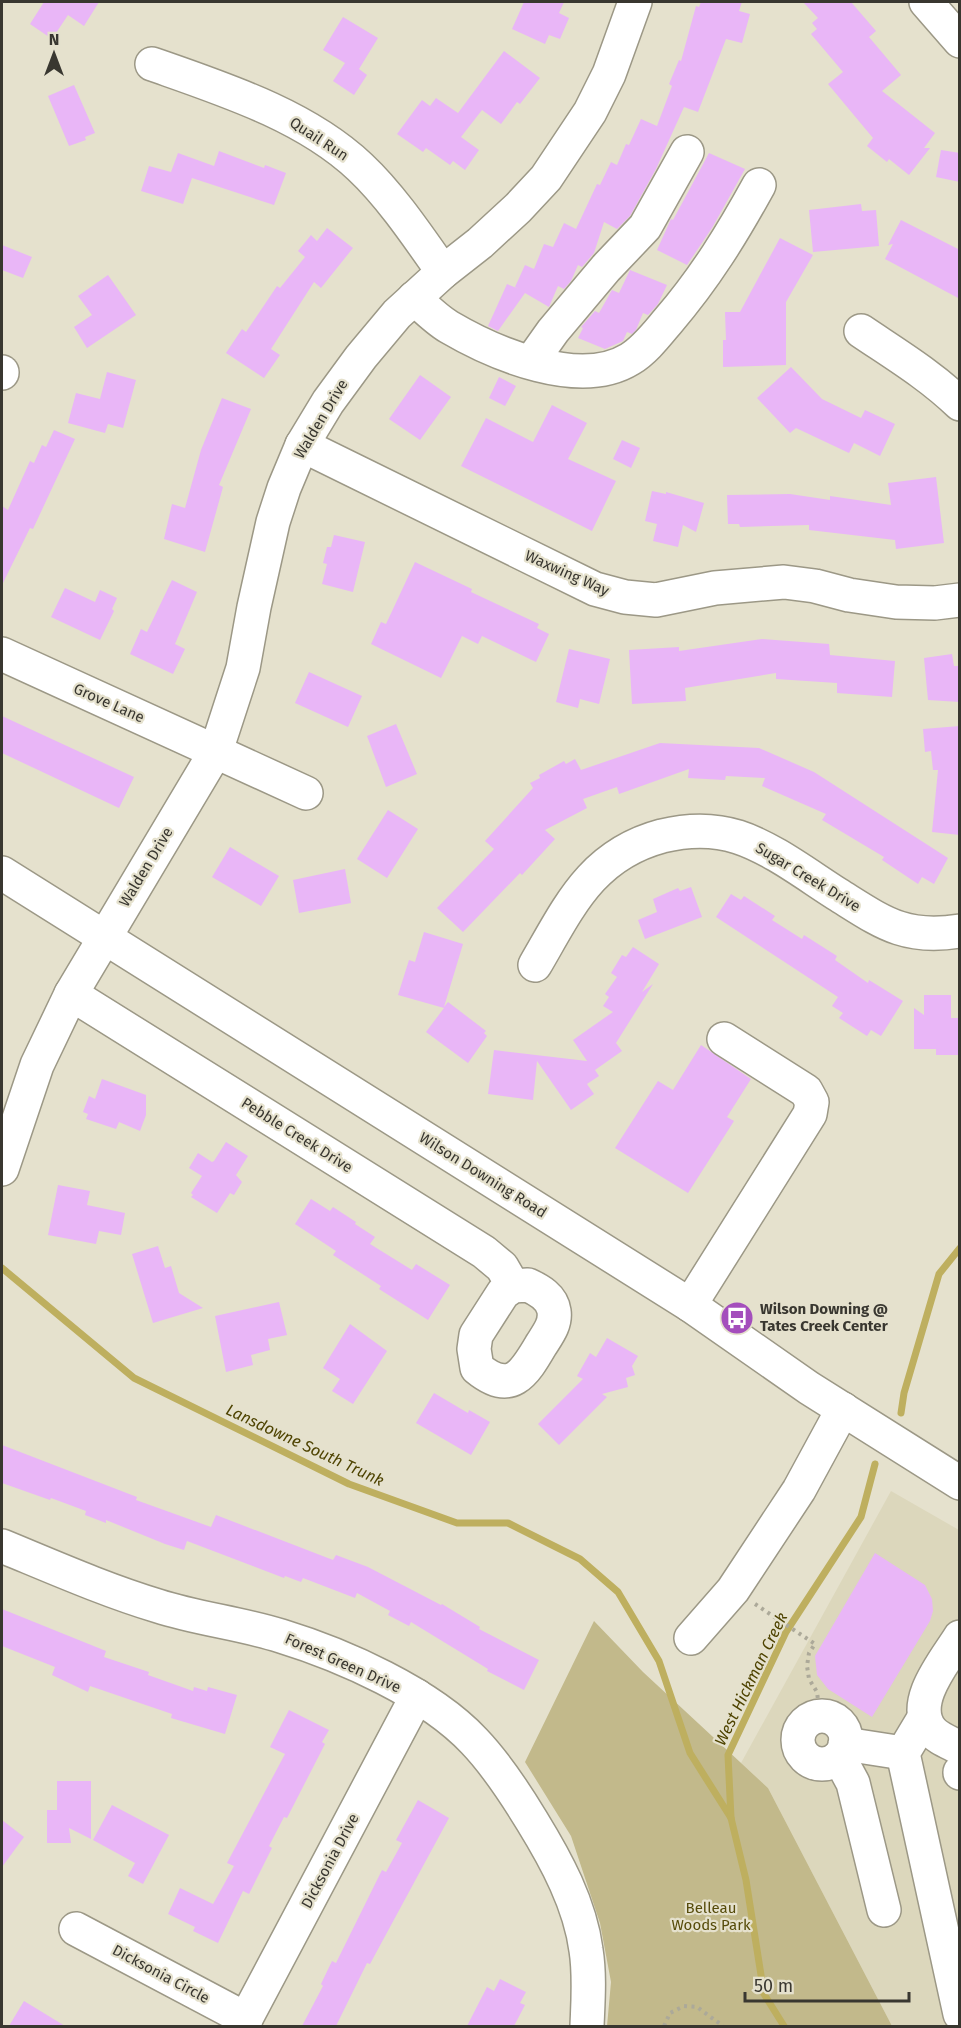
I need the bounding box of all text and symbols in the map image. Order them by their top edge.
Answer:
north arrow [24,24,84,84]
text: N [49,30,59,49]
street label: Quail Run [286,113,352,165]
street label: Walden Drive [290,376,352,462]
street label: Waxwing Way [522,546,612,600]
street label: Grove Lane [71,679,147,727]
street label: Walden Drive [115,824,177,910]
street label: Sugar Creek Drive [752,839,864,915]
street label: Pebble Creek Drive [238,1094,356,1176]
street label: Wilson Downing Road [416,1128,550,1222]
bus stop icon: Wilson Downing @ Tates Creek Center [719,1300,755,1336]
place label: Wilson Downing @ Tates Creek Center [760,1300,889,1335]
water label: Lansdowne South Trunk [223,1400,387,1490]
water label: West Hickman Creek [711,1609,792,1749]
street label: Forest Green Drive [282,1629,404,1697]
street label: Dicksonia Drive [297,1811,363,1911]
park label: Belleau Woods Park [671,1899,751,1934]
street label: Dicksonia Circle [109,1941,213,2007]
scale bar [745,1965,908,2003]
text: 50 m [754,1975,793,1997]

